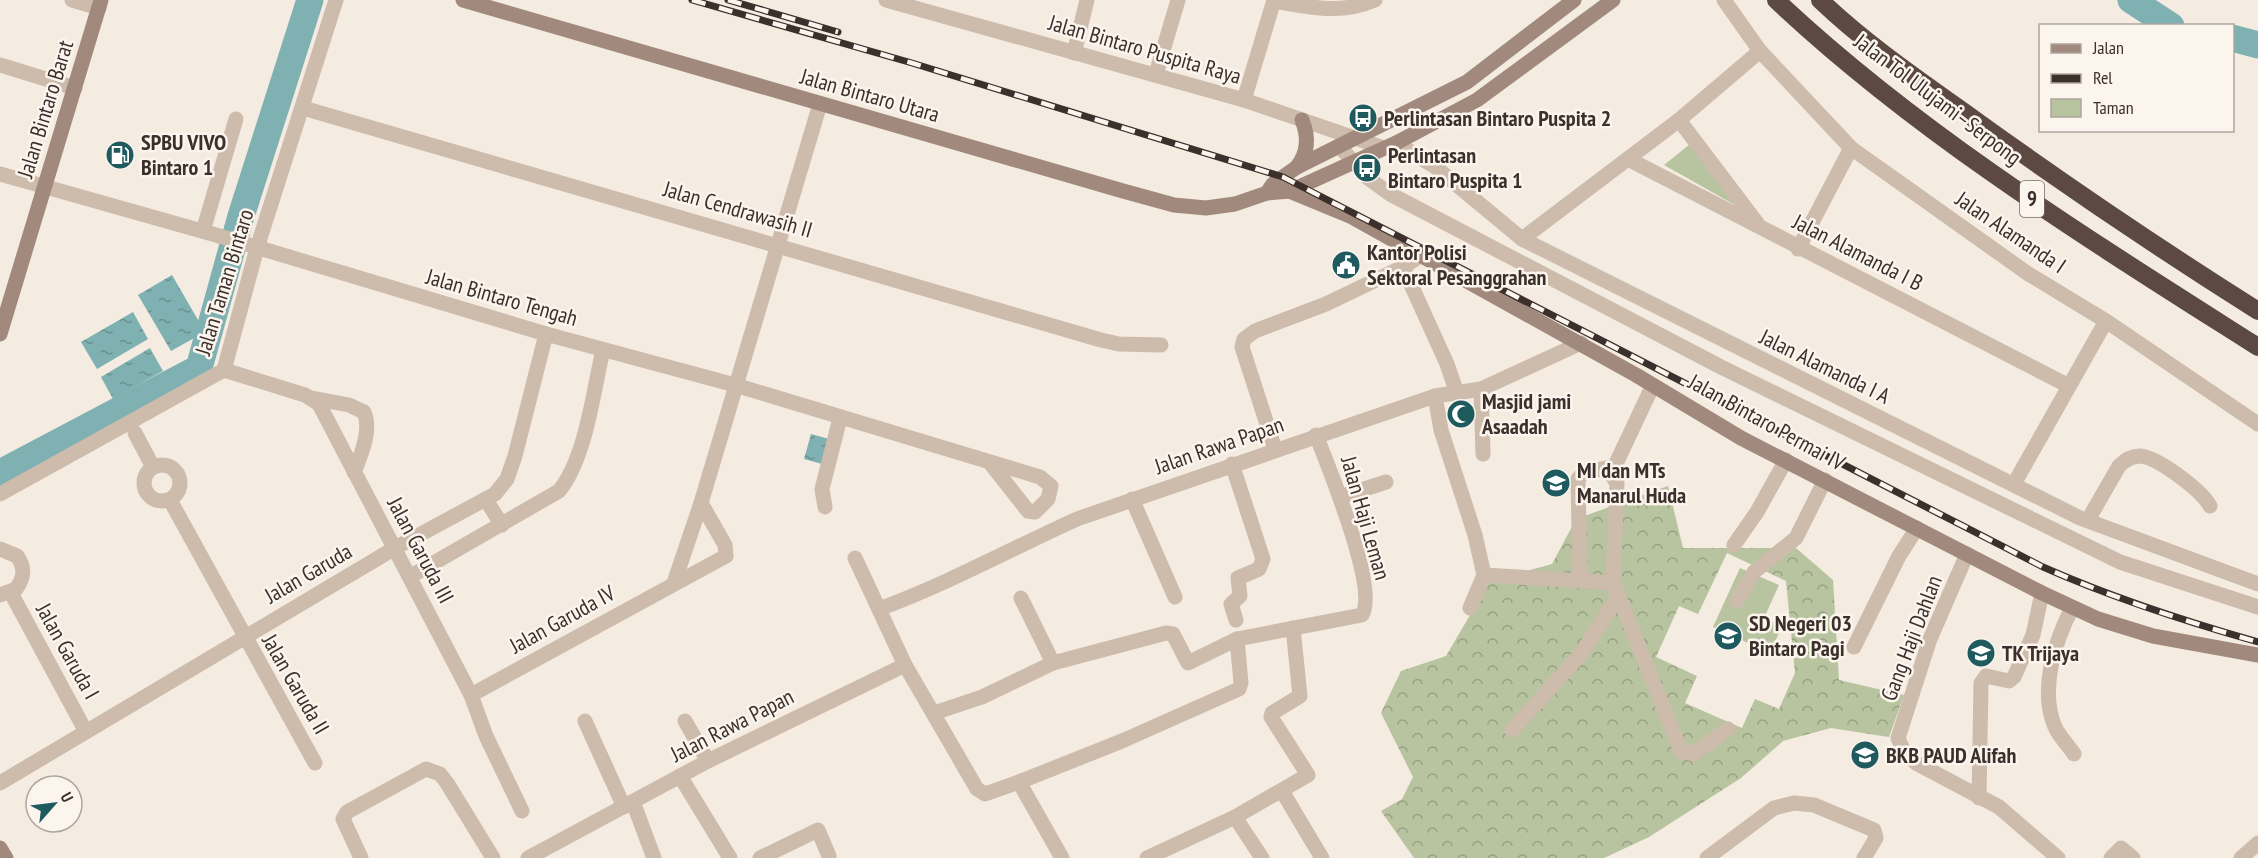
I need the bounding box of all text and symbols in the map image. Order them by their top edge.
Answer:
street label: Jalan Bintaro Puspita Raya [1045,8,1244,90]
legend [2039,24,2234,132]
street label: Jalan Tol Ulujami–Serpong [1848,26,2027,171]
text: Jalan [2092,36,2124,59]
street label: Jalan Bintaro Barat [11,37,79,182]
street label: Jalan Bintaro Utara [796,62,943,128]
text: Rel [2093,66,2113,89]
text: Taman [2093,96,2134,119]
bus stop icon: Perlintasan Bintaro Puspita 2 [1347,102,1379,134]
place label: Perlintasan Bintaro Puspita 2 [1384,104,1611,132]
place label: SPBU VIVO Bintaro 1 [141,128,226,181]
fuel station icon: SPBU VIVO Bintaro 1 [104,139,136,171]
place label: Perlintasan Bintaro Puspita 1 [1388,141,1523,194]
bus stop icon: Perlintasan Bintaro Puspita 1 [1351,152,1383,184]
street label: Jalan Cendrawasih II [659,174,816,244]
road number: 9 [2020,181,2044,217]
street label: Jalan Alamanda I [1950,184,2071,279]
street label: Jalan Taman Bintaro [188,206,259,359]
street label: Jalan Alamanda I B [1787,207,1928,297]
place label: Kantor Polisi Sektoral Pesanggrahan [1367,238,1547,291]
public building icon: Kantor Polisi Sektoral Pesanggrahan [1330,249,1362,281]
street label: Jalan Bintaro Tengah [422,262,581,332]
street label: Jalan Alamanda I A [1754,322,1895,410]
street label: Jalan Bintaro Permai IV [1683,367,1851,477]
place label: Masjid jami Asaadah [1481,387,1571,440]
mosque icon: Masjid jami Asaadah [1445,398,1477,430]
street label: Jalan Rawa Papan [1150,410,1287,480]
street label: Jalan Haji Leman [1335,452,1397,583]
place label: MI dan MTs Manarul Huda [1577,456,1686,509]
school or university icon: MI dan MTs Manarul Huda [1540,467,1572,499]
street label: Jalan Garuda III [381,491,461,608]
street label: Jalan Garuda [259,537,357,610]
street label: Gang Haji Dahlan [1874,571,1948,705]
street label: Jalan Garuda IV [504,578,620,660]
street label: Jalan Garuda I [30,597,106,704]
place label: SD Negeri 03 Bintaro Pagi [1749,609,1852,662]
school or university icon: SD Negeri 03 Bintaro Pagi [1712,620,1744,652]
street label: Jalan Garuda II [256,628,336,739]
school or university icon: TK Trijaya [1965,637,1997,669]
place label: TK Trijaya [2002,639,2079,667]
street label: Jalan Rawa Papan [665,682,798,768]
school or university icon: BKB PAUD Alifah [1849,739,1881,771]
place label: BKB PAUD Alifah [1886,741,2016,769]
north arrow [24,774,84,834]
text: U [56,789,78,805]

